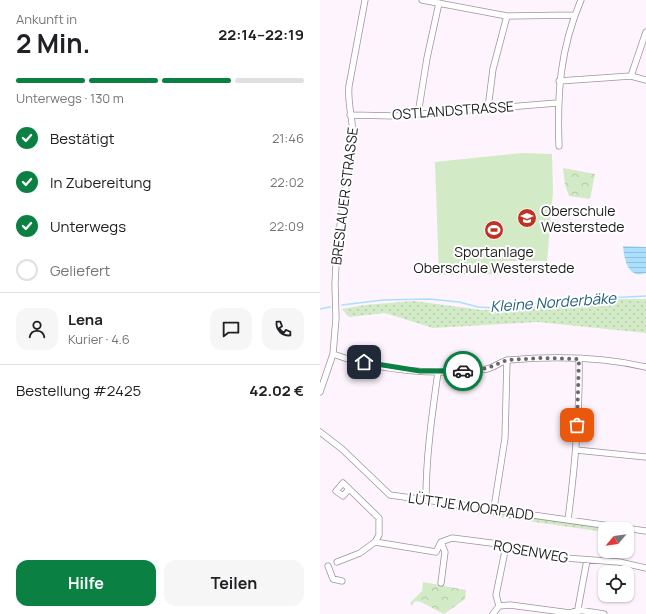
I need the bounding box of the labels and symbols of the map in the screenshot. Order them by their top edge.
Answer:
street label: OSTLANDSTRASSE [392,96,515,124]
street label: BRESLAUER STRASSE [326,126,362,266]
place label: Oberschule Westerstede [541,201,624,236]
school or university icon: Oberschule Westerstede [516,207,538,229]
sports icon: Sportanlage Oberschule Westerstede [483,219,505,241]
place label: Sportanlage Oberschule Westerstede [414,242,574,277]
water label: Kleine Norderbäke [489,287,618,317]
pin [347,345,381,379]
courier [443,351,483,391]
pin [560,408,594,442]
street label: LÜTTJE MOORPADD [407,488,535,524]
north arrow [598,522,634,558]
street label: ROSENWEG [492,535,570,567]

